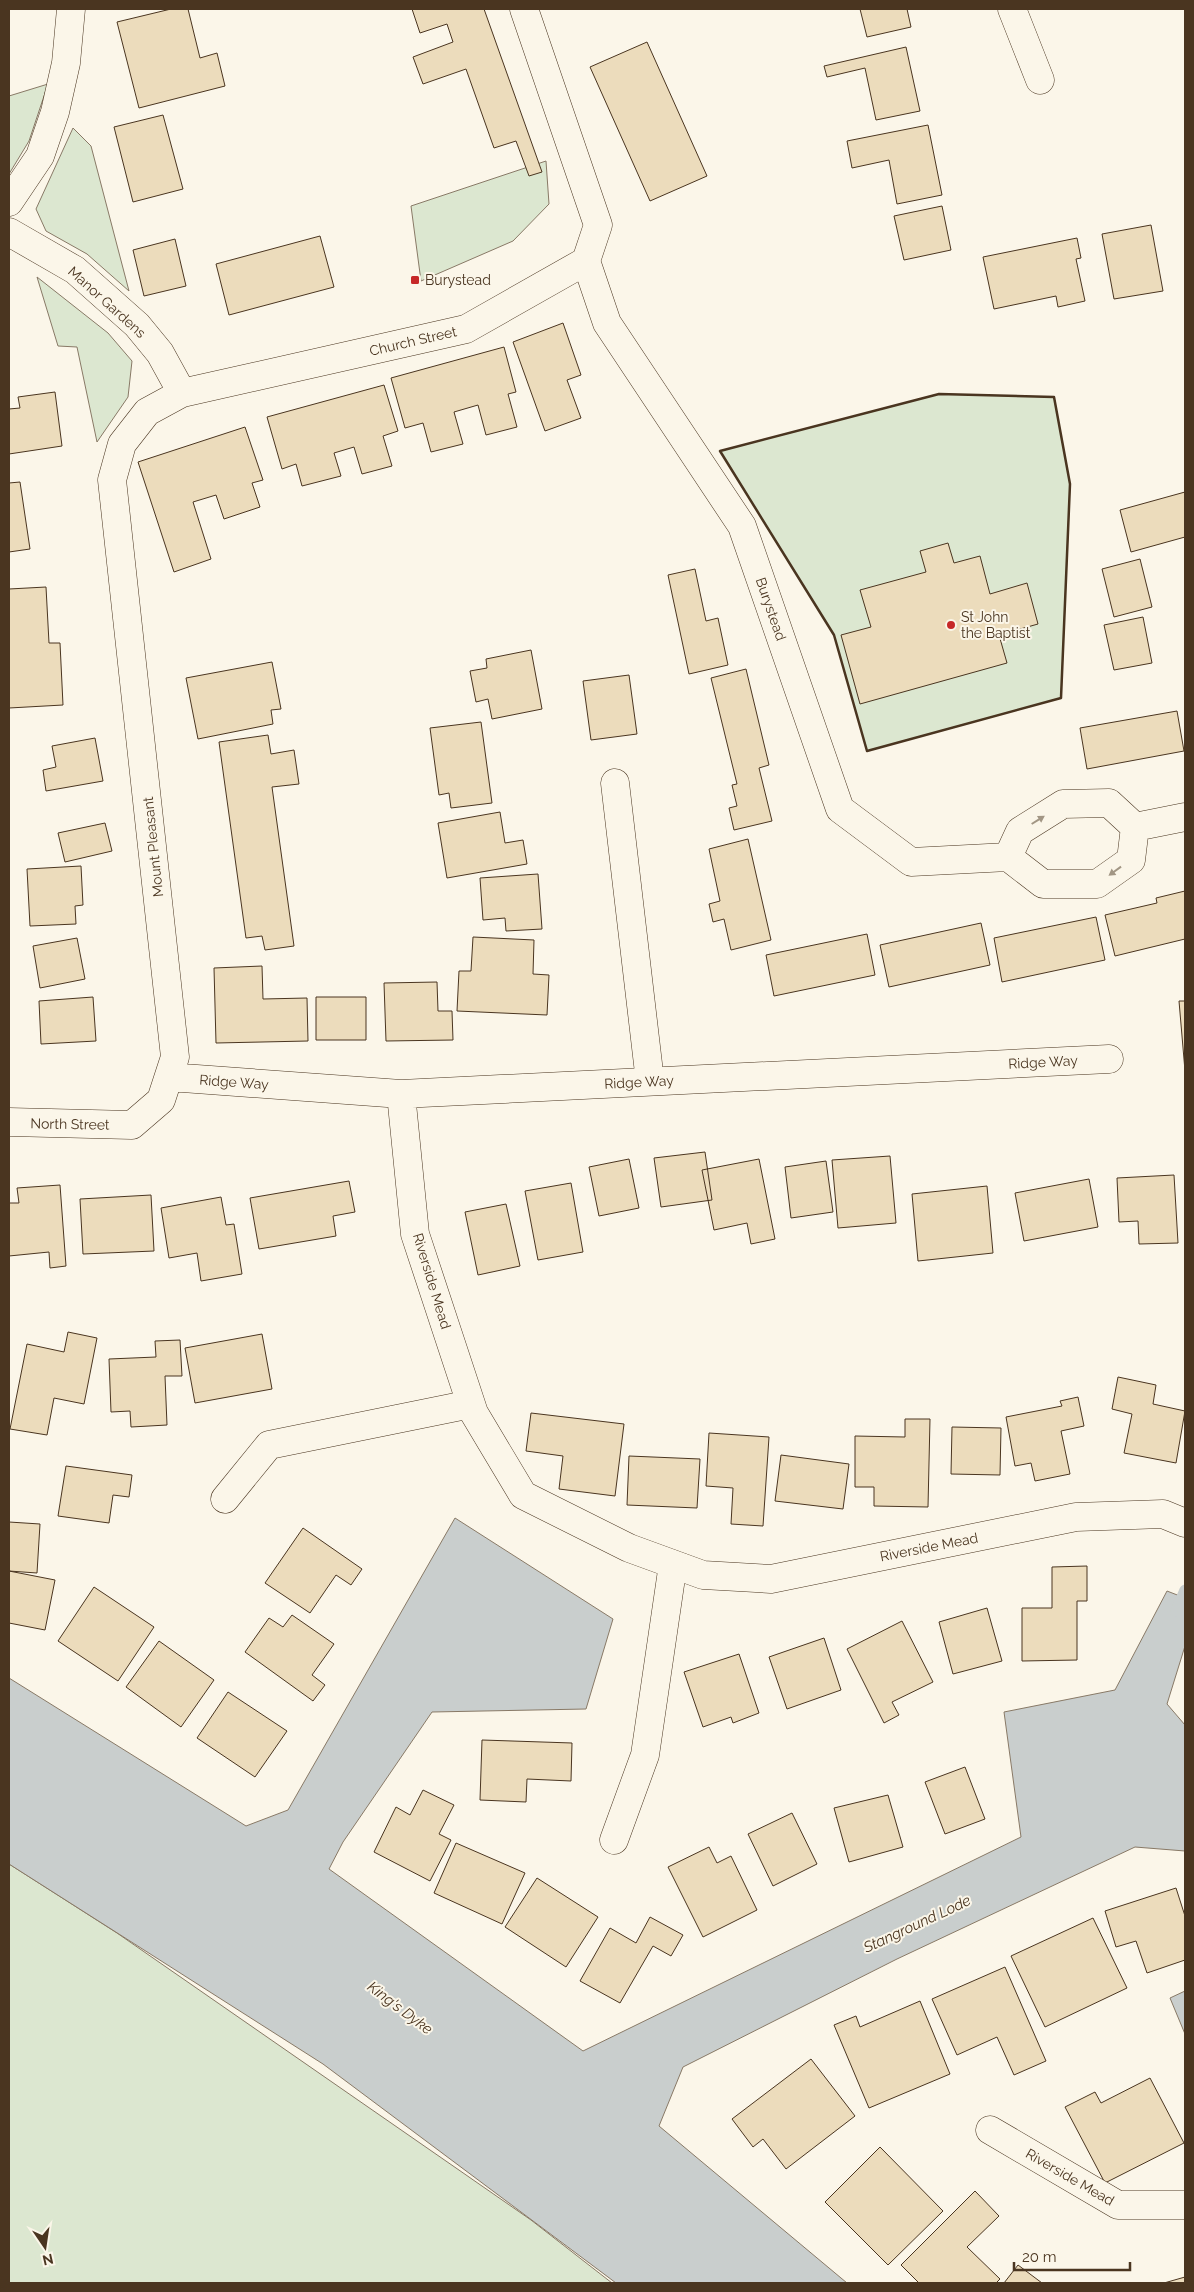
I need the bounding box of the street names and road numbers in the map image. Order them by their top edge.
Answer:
street label: Manor Gardens [65,263,149,341]
street label: Church Street [368,323,458,359]
street label: Burystead [753,575,789,643]
street label: Mount Pleasant [140,796,166,898]
street label: Ridge Way [1008,1052,1079,1072]
street label: Ridge Way [199,1072,270,1092]
street label: Ridge Way [604,1072,675,1092]
street label: North Street [30,1115,110,1133]
street label: Riverside Mead [410,1231,454,1331]
street label: Riverside Mead [879,1530,979,1564]
street label: Riverside Mead [1023,2145,1117,2209]

